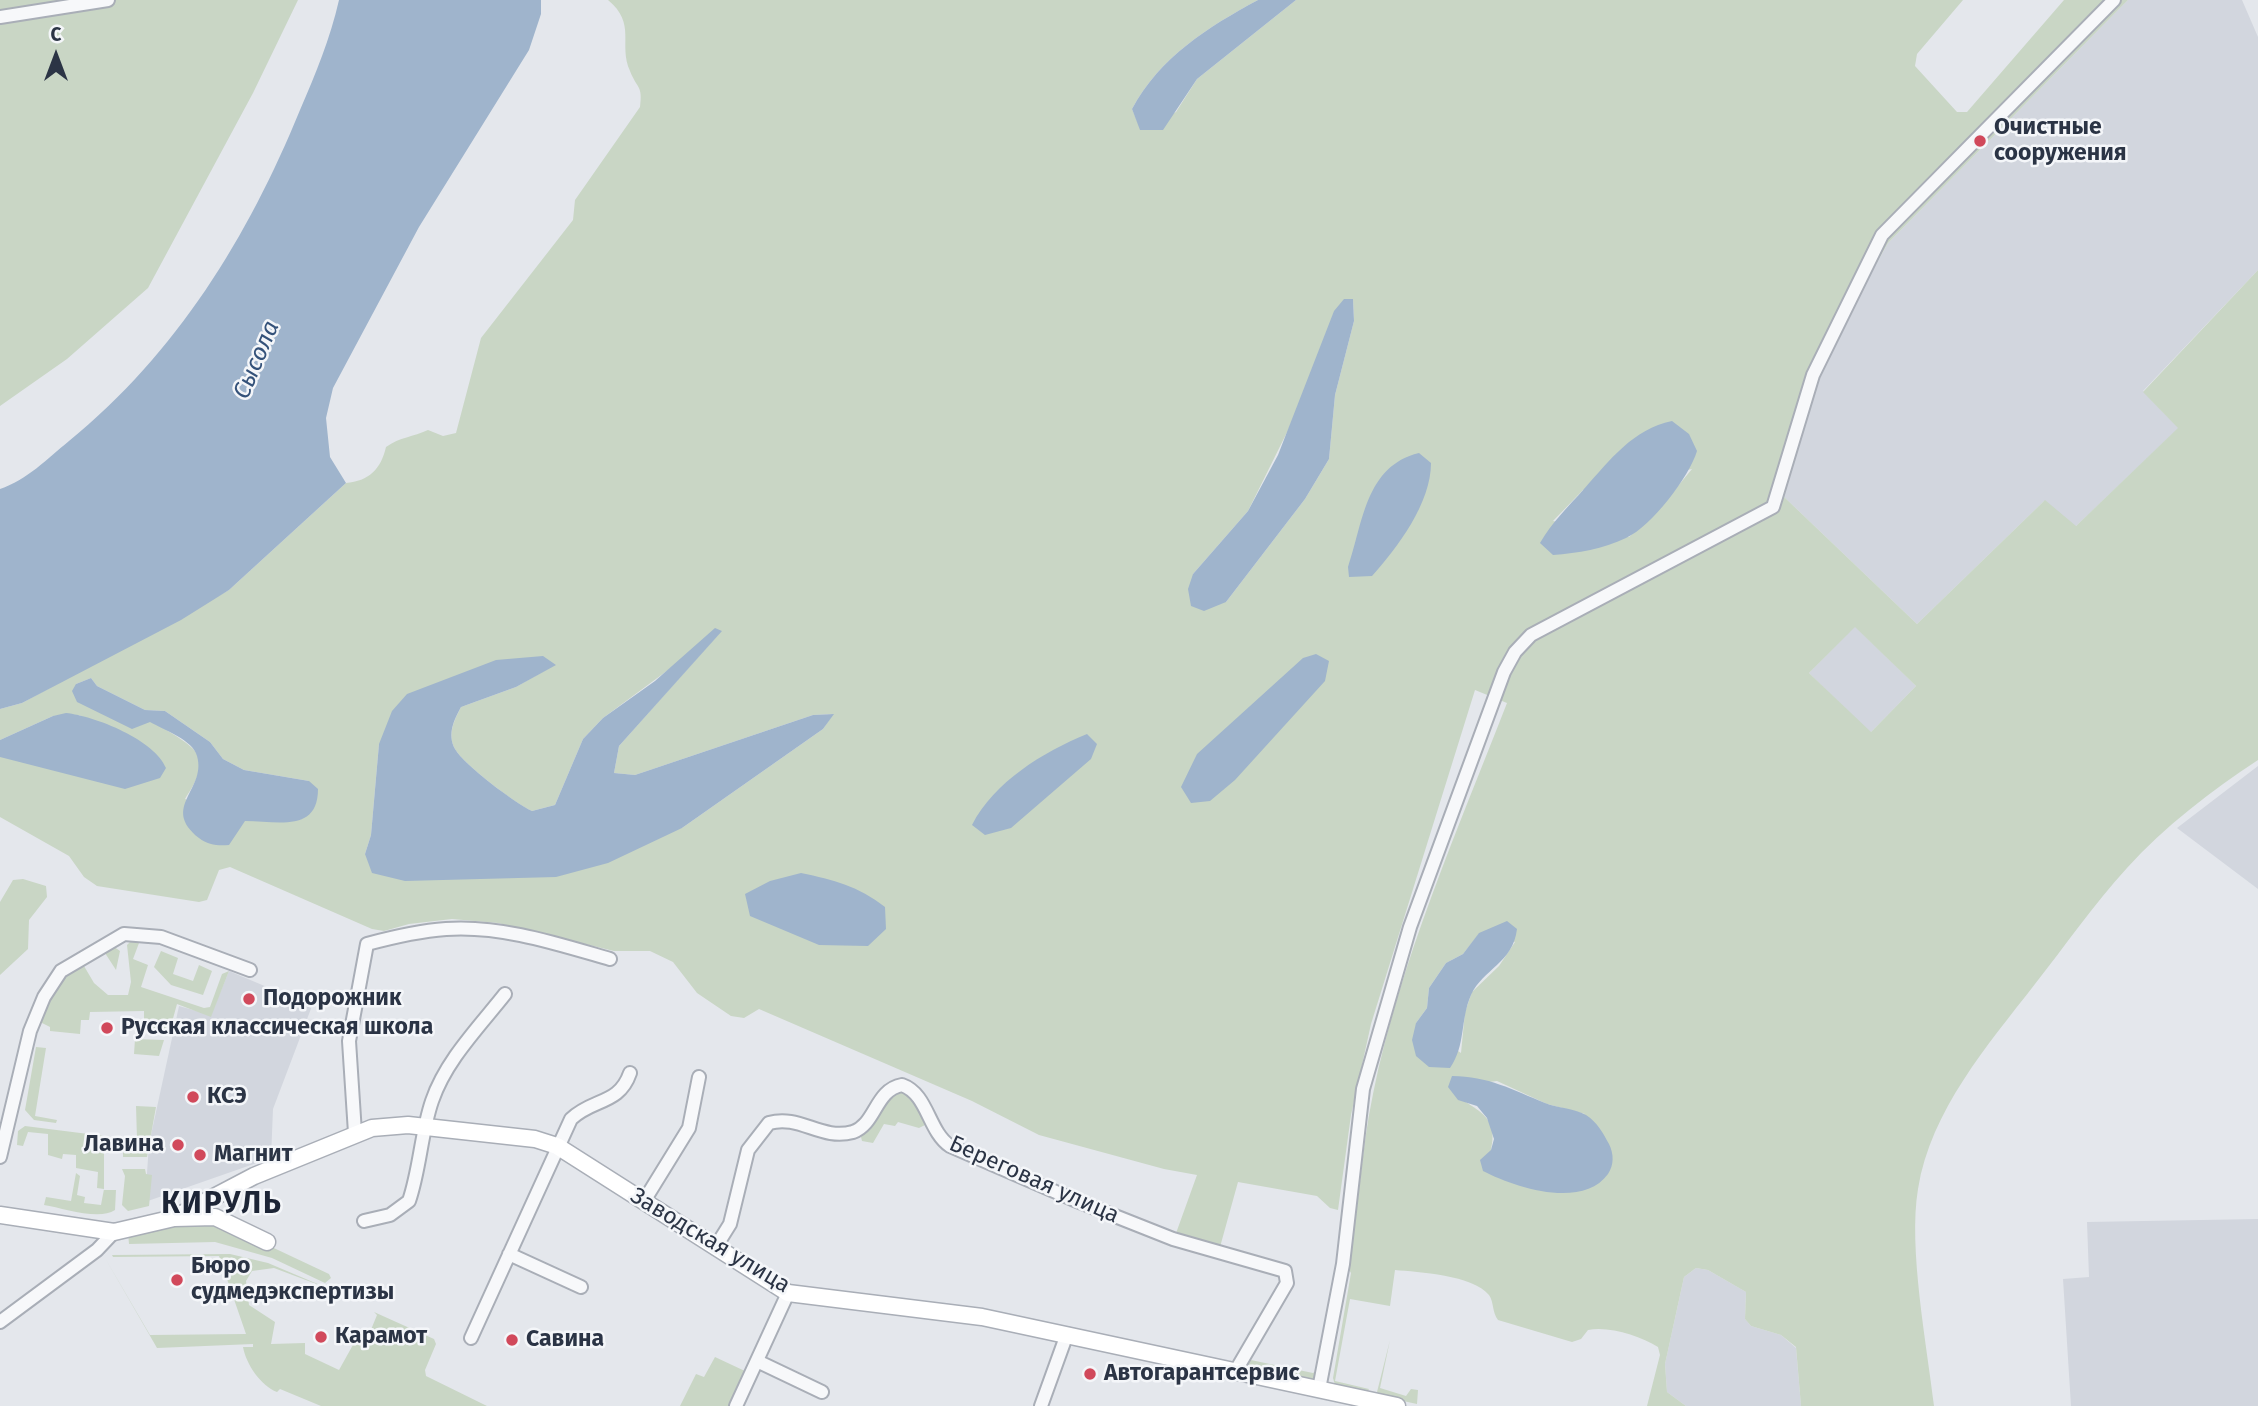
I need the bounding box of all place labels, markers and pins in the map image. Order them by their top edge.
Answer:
place label: Очистные сооружения [1994,114,2127,168]
marker: Очистные сооружения [1972,133,1988,149]
place label: Подорожник [263,985,402,1013]
marker: Подорожник [241,991,257,1007]
place label: Русская классическая школа [121,1014,433,1042]
marker: Русская классическая школа [99,1020,115,1036]
place label: КСЭ [207,1083,247,1111]
marker: КСЭ [185,1089,201,1105]
place label: Лавина [84,1131,164,1159]
marker: Лавина [170,1137,186,1153]
place label: Магнит [214,1141,293,1169]
marker: Магнит [192,1147,208,1163]
place label: Бюро судмедэкспертизы [191,1253,394,1307]
marker: Бюро судмедэкспертизы [169,1272,185,1288]
place label: Карамот [335,1323,427,1351]
place label: Савина [526,1326,604,1354]
marker: Карамот [313,1329,329,1345]
marker: Савина [504,1332,520,1348]
place label: Автогарантсервис [1104,1360,1300,1388]
marker: Автогарантсервис [1082,1366,1098,1382]

